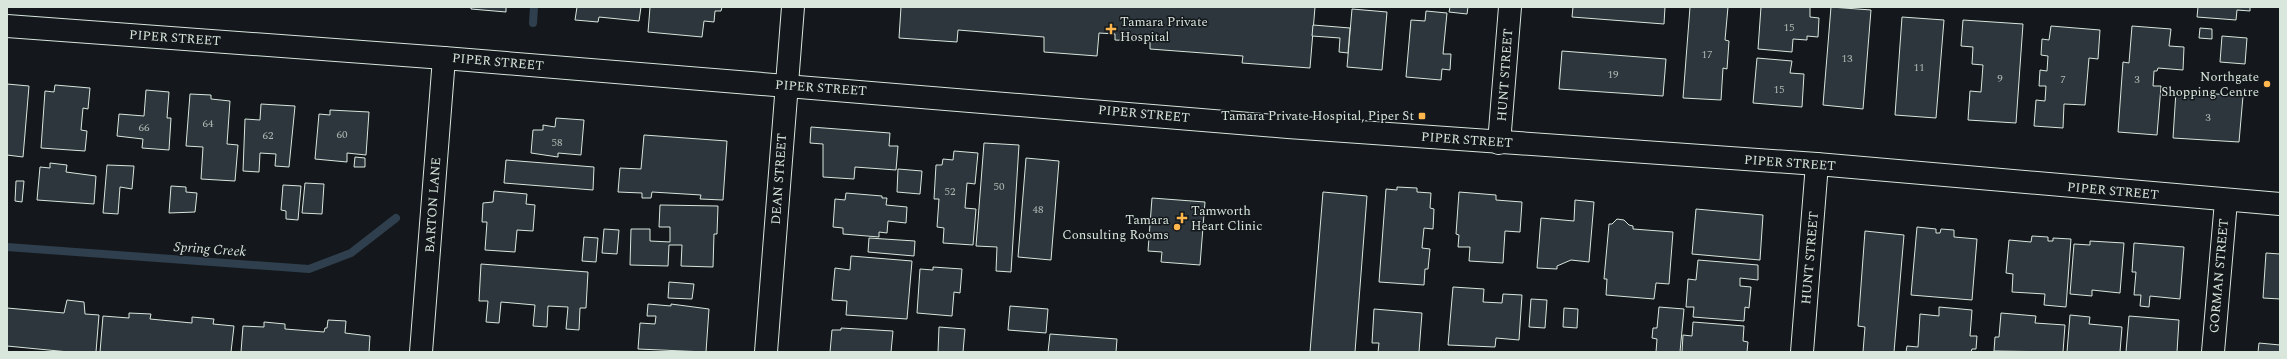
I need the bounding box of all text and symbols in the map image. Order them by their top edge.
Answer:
place label: Tamara Private Hospital [1120,12,1208,47]
house number: 15 [1784,19,1795,36]
marker: Tamara Private Hospital [1105,23,1117,35]
street label: PIPER STREET [128,25,222,51]
street label: HUNT STREET [1492,27,1518,122]
house number: 17 [1702,46,1713,63]
street label: PIPER STREET [451,48,545,76]
house number: 13 [1842,50,1853,67]
house number: 11 [1914,59,1925,76]
house number: 19 [1608,66,1619,83]
place label: Northgate Shopping Centre [2161,67,2259,102]
house number: 9 [1997,70,2003,87]
house number: 7 [2060,71,2066,88]
house number: 3 [2134,71,2140,88]
street label: PIPER STREET [774,75,868,101]
marker: Northgate Shopping Centre [2262,79,2272,89]
house number: 15 [1774,81,1785,98]
street label: PIPER STREET [1097,100,1191,128]
place label: Tamara Private Hospital, Piper St [1221,106,1414,126]
house number: 3 [2205,109,2211,126]
marker: Tamara Private Hospital, Piper St [1417,111,1427,121]
house number: 64 [203,115,214,132]
house number: 66 [139,119,150,136]
house number: 60 [337,126,348,143]
house number: 62 [263,127,274,144]
street label: PIPER STREET [1420,127,1514,153]
street label: DEAN STREET [766,132,792,226]
house number: 58 [552,134,563,151]
street label: PIPER STREET [1743,150,1837,176]
street label: BARTON LANE [420,156,446,254]
street label: PIPER STREET [2066,177,2160,205]
house number: 50 [994,178,1005,195]
house number: 52 [945,183,956,200]
house number: 48 [1033,201,1044,218]
place label: Tamworth Heart Clinic [1191,201,1262,236]
place label: Tamara Consulting Rooms [1062,210,1170,245]
street label: HUNT STREET [1796,210,1824,305]
marker: Tamworth Heart Clinic [1176,212,1188,224]
street label: GORMAN STREET [2204,218,2234,334]
marker: Tamara Consulting Rooms [1172,222,1182,232]
water label: Spring Creek [173,236,247,262]

